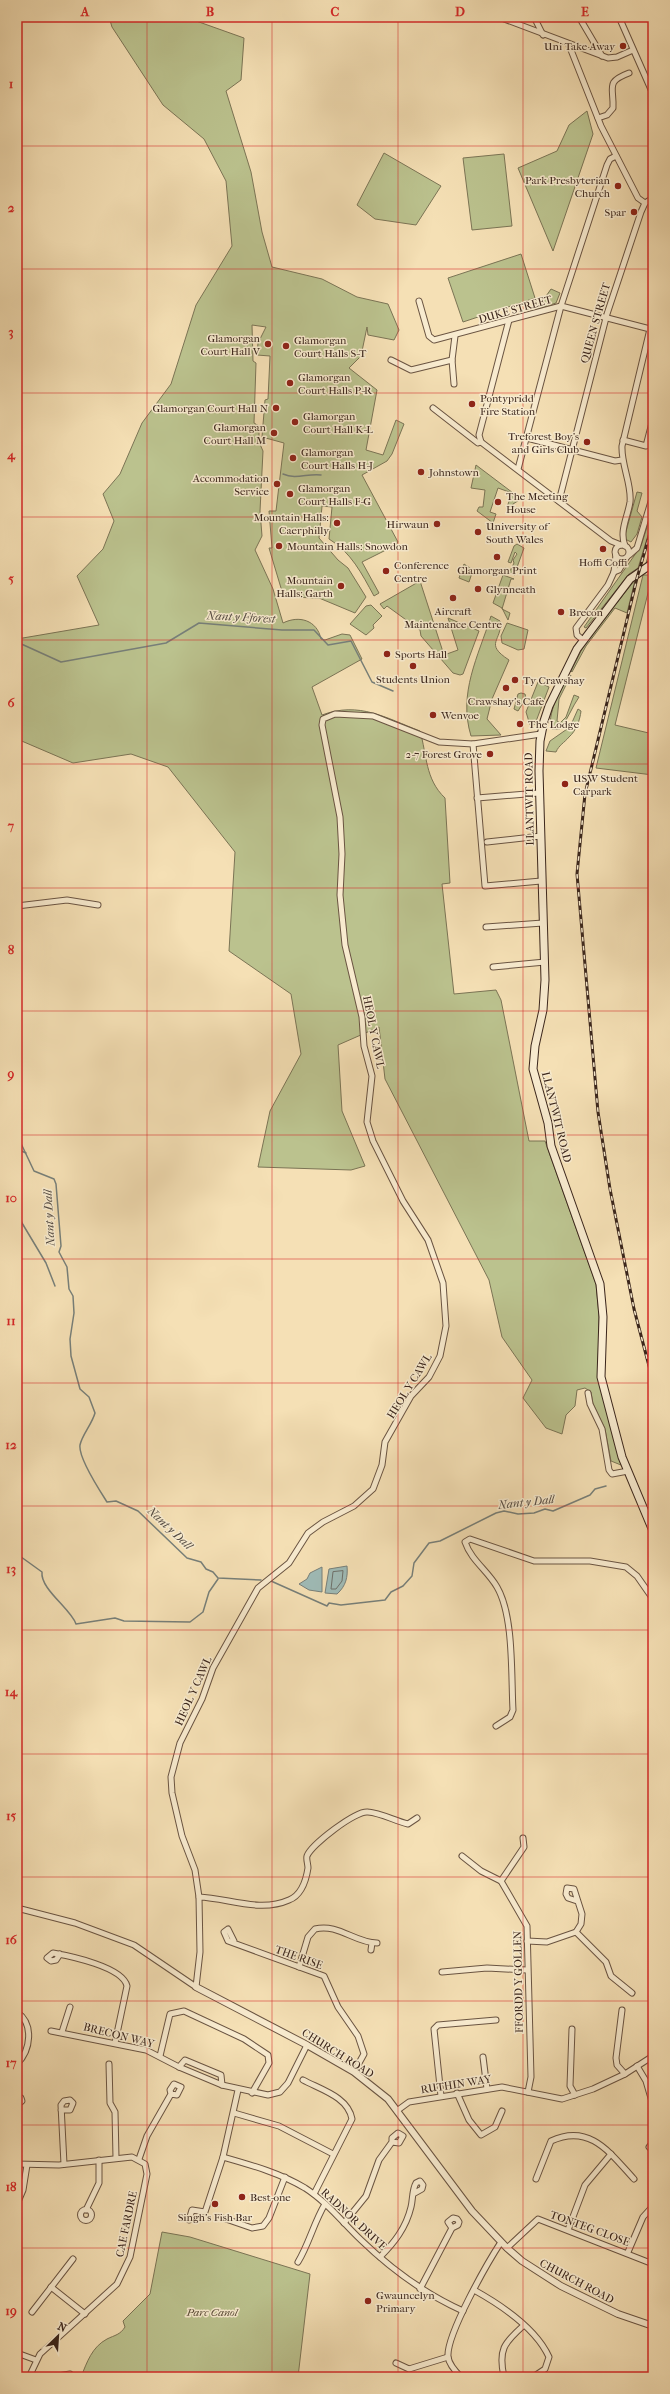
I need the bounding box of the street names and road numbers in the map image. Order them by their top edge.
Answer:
street label: QUEEN STREET [578,281,613,365]
street label: DUKE STREET [477,293,554,326]
street label: LLANTWIT ROAD [522,752,537,846]
street label: HEOL Y CAWL [360,995,387,1070]
street label: LLANTWIT ROAD [539,1070,574,1164]
street label: HEOL Y CAWL [384,1351,435,1421]
street label: HEOL Y CAWL [172,1654,215,1728]
street label: FFORDD Y GOLLEN [511,1930,526,2033]
street label: THE RISE [273,1943,325,1972]
street label: BRECON WAY [82,2020,156,2051]
street label: CHURCH ROAD [299,2026,376,2081]
street label: RUTHIN WAY [420,2072,493,2097]
street label: RADNOR DRIVE [318,2186,389,2253]
street label: CAE FARDRE [113,2190,140,2258]
street label: TONTEG CLOSE [548,2208,632,2249]
street label: CHURCH ROAD [537,2256,616,2307]

